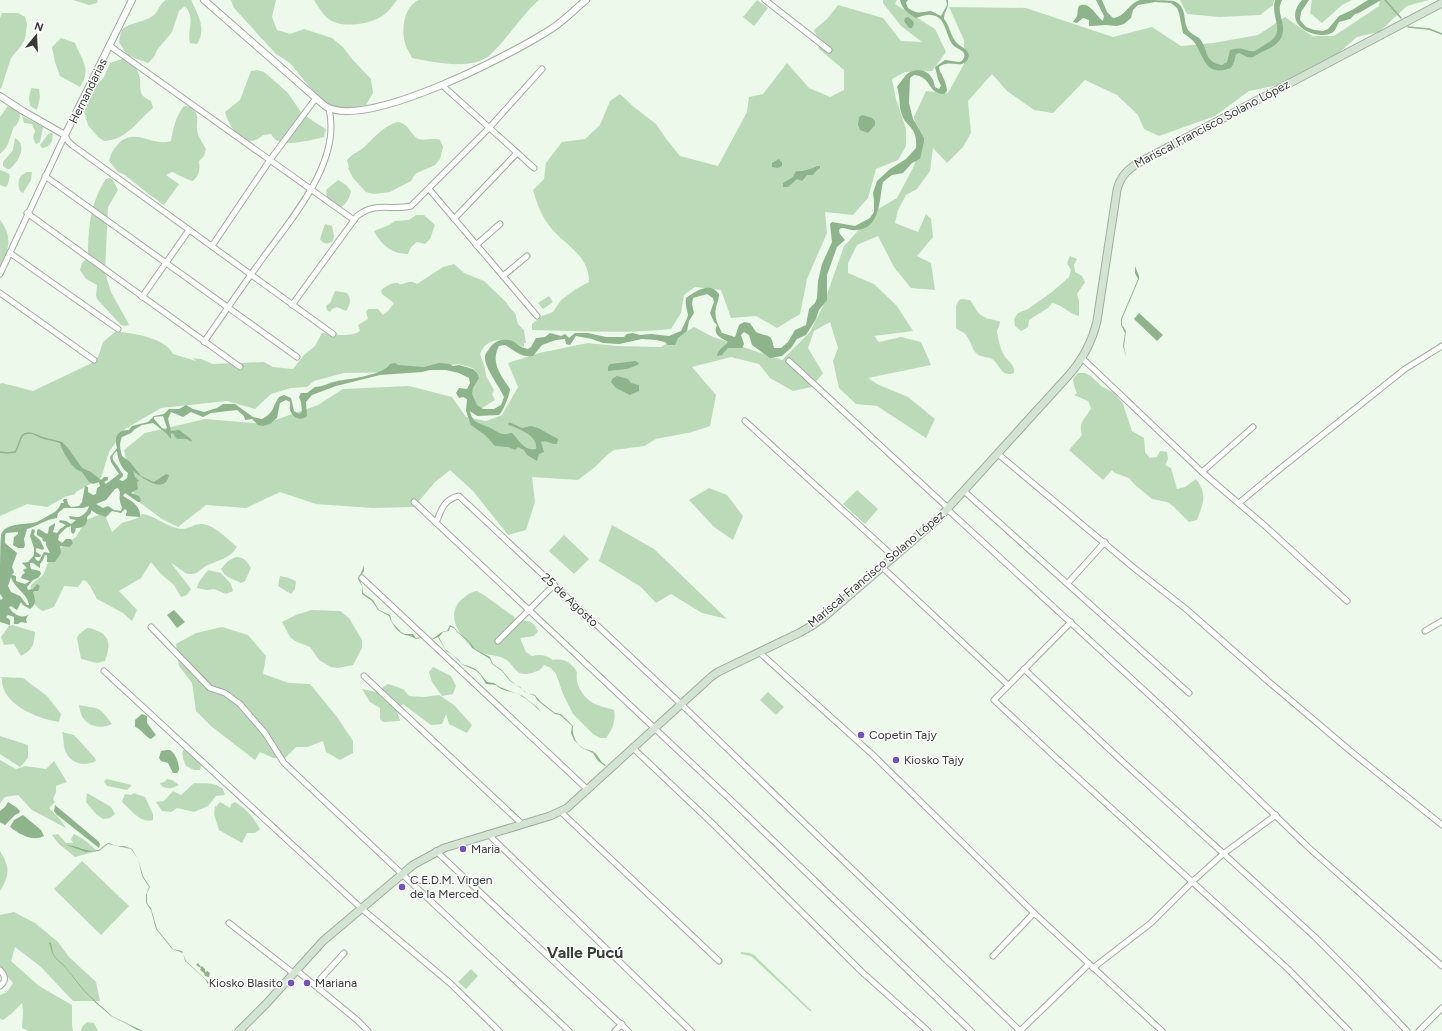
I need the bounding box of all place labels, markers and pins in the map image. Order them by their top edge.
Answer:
place label: Copetin Tajy [869,728,937,742]
marker: Copetin Tajy [856,730,866,740]
place label: Kiosko Tajy [904,753,965,767]
marker: Kiosko Tajy [891,755,901,765]
place label: Maria [471,842,500,856]
marker: Maria [458,844,468,854]
place label: C.E.D.M. Virgen de la Merced [410,873,493,901]
marker: C.E.D.M. Virgen de la Merced [397,882,407,892]
place label: Kiosko Blasito [209,976,283,990]
place label: Mariana [315,976,357,990]
marker: Kiosko Blasito [286,978,296,988]
marker: Mariana [302,978,312,988]

